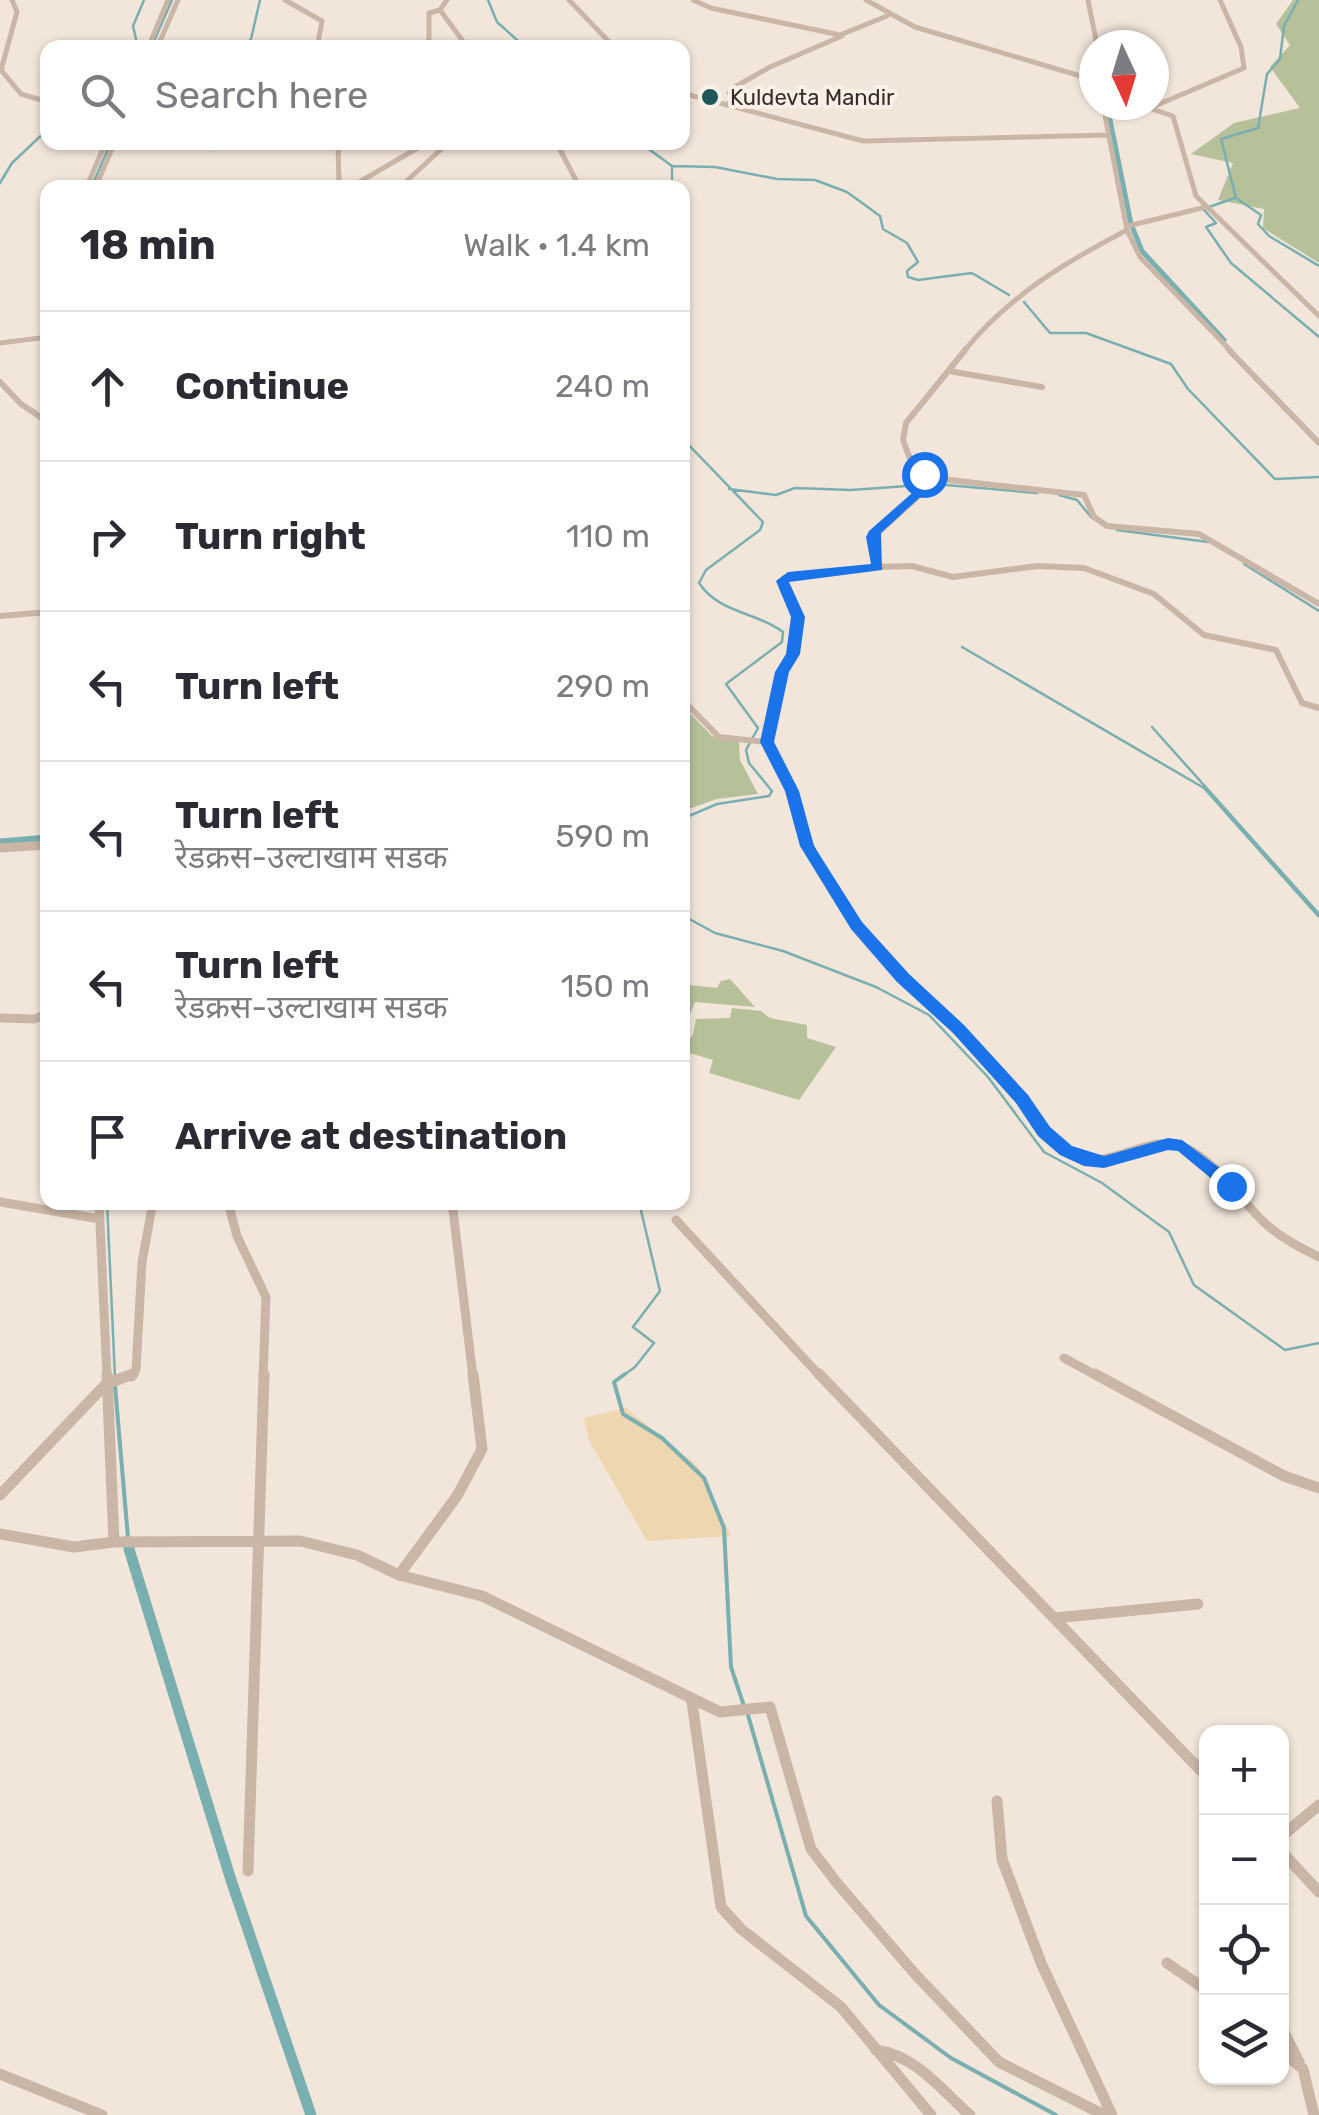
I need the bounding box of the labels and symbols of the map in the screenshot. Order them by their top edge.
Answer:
north arrow [1079,30,1169,120]
place label: Kuldevta Mandir [730,84,895,111]
marker: Kuldevta Mandir [699,86,721,108]
route start [902,452,948,498]
route end [1209,1164,1255,1210]

